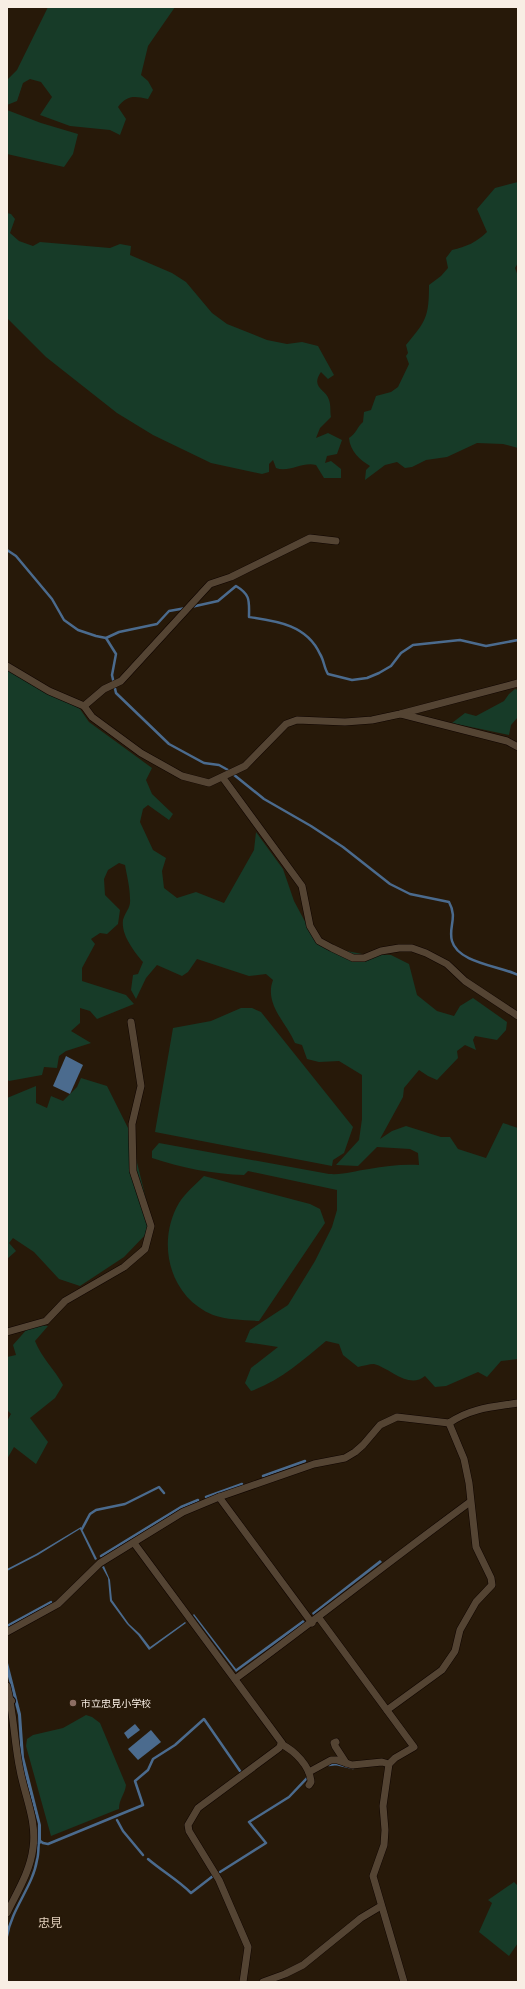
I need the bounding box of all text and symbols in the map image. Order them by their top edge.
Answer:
place label: 市立忠見小学校 [81,1697,151,1710]
marker: 市立忠見小学校 [68,1698,78,1708]
district label: 忠見 [38,1915,62,1930]

